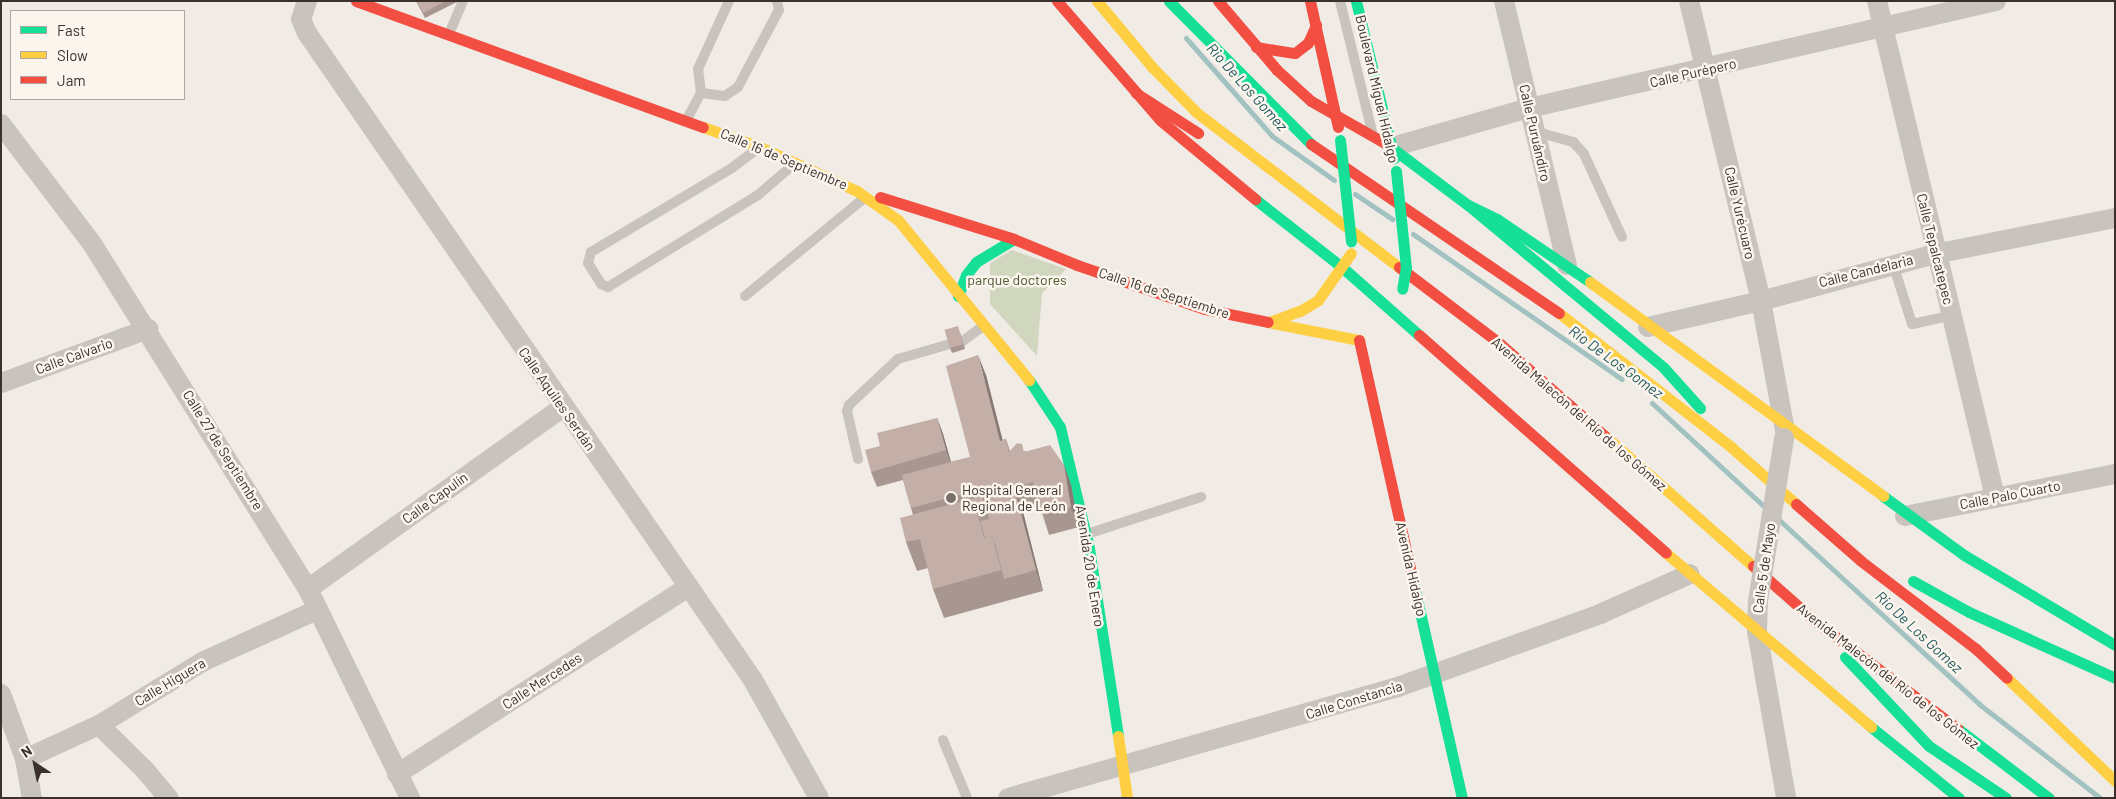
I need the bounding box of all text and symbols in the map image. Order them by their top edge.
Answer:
legend [10,10,185,100]
street label: Boulevard Miguel Hidalgo [1352,13,1402,165]
text: Fast [57,21,85,39]
water label: Rio De Los Gomez [1203,39,1291,135]
text: Slow [57,46,88,64]
street label: Calle Purépero [1648,55,1738,91]
text: Jam [57,71,86,89]
street label: Calle Puruándiro [1516,83,1554,183]
street label: Calle 16 de Septiembre [718,125,850,193]
street label: Calle Yurécuaro [1721,165,1759,261]
street label: Calle Tepalcatepec [1913,192,1957,306]
street label: Calle Candelaria [1817,251,1915,291]
street label: Calle 16 de Septiembre [1097,264,1231,322]
park label: parque doctores [967,272,1067,288]
water label: Rio De Los Gomez [1565,322,1667,402]
street label: Avenida Malecón del Río de los Gómez [1488,333,1670,495]
street label: Calle Calvario [33,334,115,378]
street label: Calle Aquiles Serdán [515,344,599,454]
street label: Calle 27 de Septiembre [179,387,267,513]
street label: Calle Capulín [399,469,471,527]
street label: Calle Palo Cuarto [1958,477,2062,513]
place label: Hospital General Regional de León [962,482,1066,514]
marker: Hospital General Regional de León [944,491,958,505]
street label: Avenida 20 de Enero [1072,504,1108,628]
street label: Avenida Hidalgo [1392,520,1430,618]
street label: Calle 5 de Mayo [1749,522,1779,614]
water label: Rio De Los Gomez [1872,587,1966,677]
street label: Avenida Malecón del Río de los Gómez [1794,600,1982,752]
street label: Calle Mercedes [499,649,585,713]
street label: Calle Higuera [132,654,208,710]
street label: Calle Constancia [1304,677,1404,723]
north arrow [10,739,60,789]
text: N [18,741,35,761]

